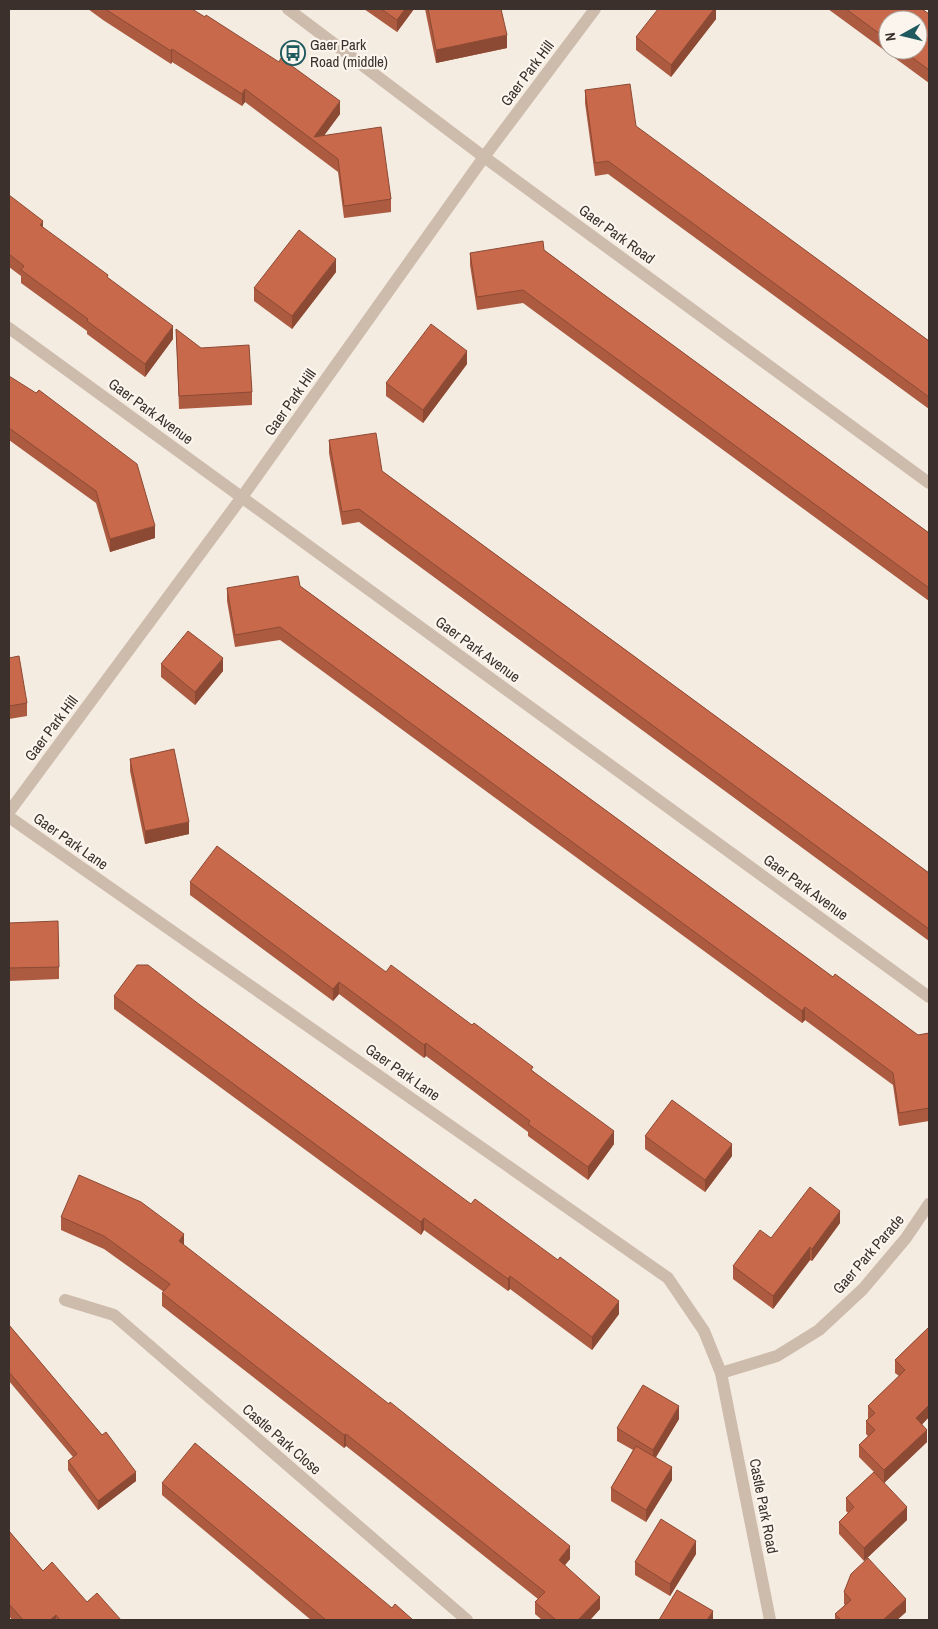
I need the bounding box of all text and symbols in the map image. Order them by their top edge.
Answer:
north arrow [878,10,928,60]
text: N [881,31,900,42]
place label: Gaer Park Road (middle) [310,34,388,72]
street label: Gaer Park Hill [495,36,559,110]
bus stop icon: Gaer Park Road (middle) [280,40,306,66]
street label: Gaer Park Road [575,199,659,269]
street label: Gaer Park Hill [259,364,321,440]
street label: Gaer Park Avenue [104,373,198,449]
street label: Gaer Park Avenue [431,611,525,687]
street label: Gaer Park Hill [19,691,83,765]
street label: Gaer Park Lane [29,807,113,875]
street label: Gaer Park Avenue [759,849,853,925]
street label: Gaer Park Lane [361,1038,445,1106]
street label: Gaer Park Parade [828,1210,909,1298]
street label: Castle Park Close [238,1399,326,1479]
street label: Castle Park Road [744,1457,784,1555]

